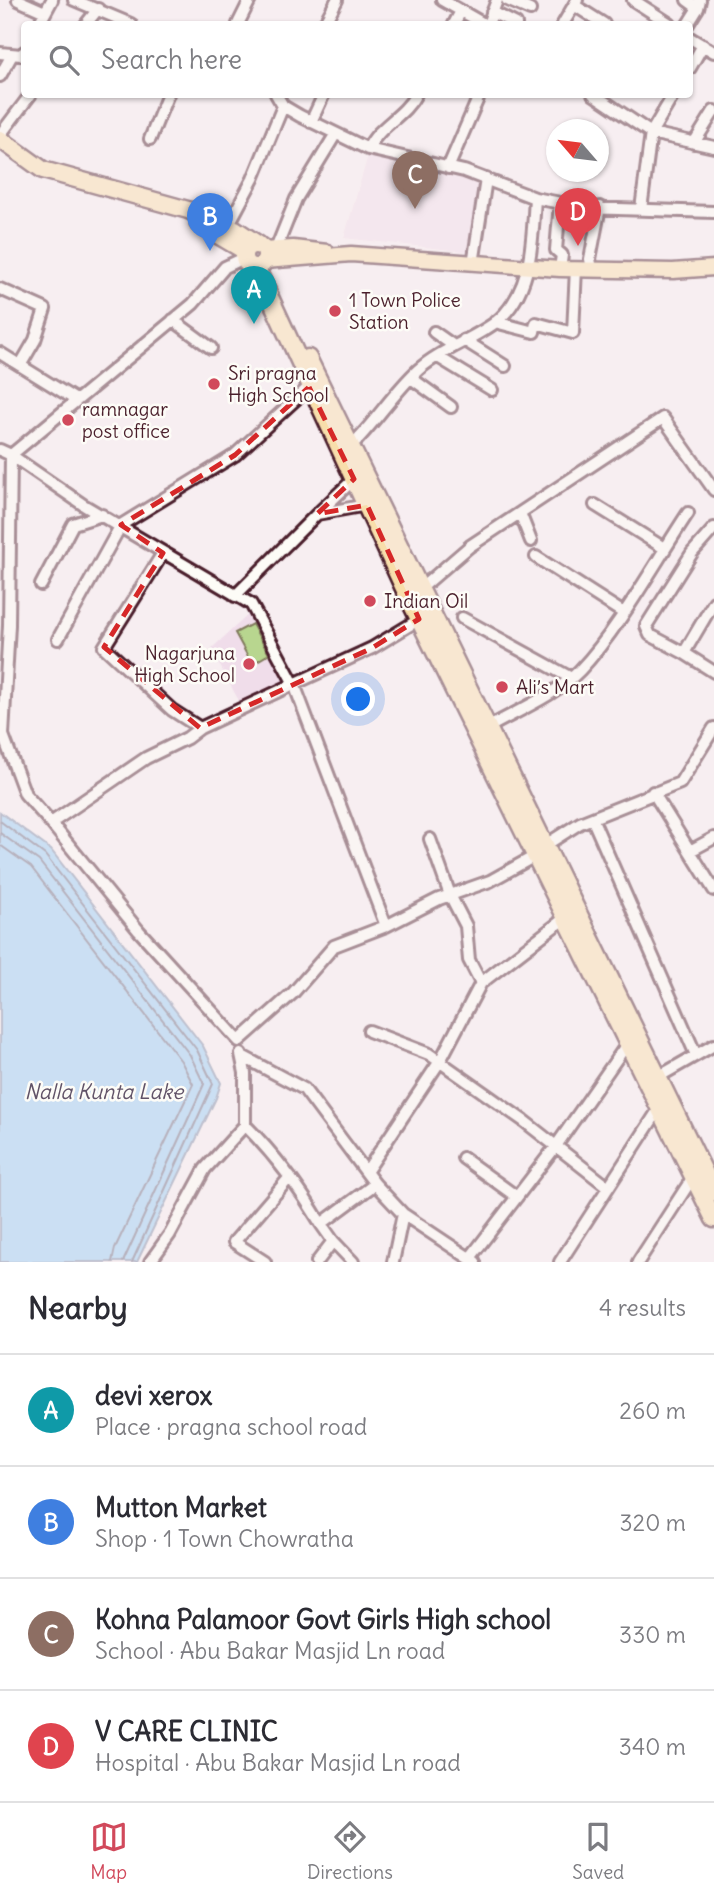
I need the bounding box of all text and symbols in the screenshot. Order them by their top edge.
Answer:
search box [21,21,693,98]
icon: search [45,41,83,79]
text: Search here [101,43,242,76]
north arrow [546,119,609,182]
pin: C [392,151,438,209]
pin: D [555,188,601,246]
pin: B [187,193,233,251]
pin: A [231,266,277,324]
place label: 1 Town Police Station [349,288,461,334]
marker: 1 Town Police Station [327,303,343,319]
place label: Sri pragna High School [228,361,329,407]
marker: Sri pragna High School [206,376,222,392]
place label: ramnagar post office [82,397,170,443]
marker: ramnagar post office [60,412,76,428]
place label: Indian Oil [384,589,468,613]
marker: Indian Oil [362,593,378,609]
place label: Nagarjuna High School [134,641,235,687]
marker: Nagarjuna High School [241,656,257,672]
place label: Ali’s Mart [516,675,594,699]
marker: Ali’s Mart [494,679,510,695]
your location [341,682,375,716]
water label: Nalla Kunta Lake [25,1078,185,1105]
text: Nearby [28,1289,128,1327]
text: 4 results [599,1293,686,1322]
text: devi xerox [95,1379,212,1412]
text: A [44,1396,58,1425]
text: 260 m [619,1396,686,1425]
text: Place · pragna school road [95,1412,367,1441]
text: Mutton Market [95,1491,267,1524]
text: B [43,1508,59,1537]
text: 320 m [620,1508,686,1537]
text: Shop · 1 Town Chowratha [95,1524,354,1553]
text: Kohna Palamoor Govt Girls High school [95,1603,551,1636]
text: C [43,1620,59,1649]
text: 330 m [619,1620,686,1649]
text: School · Abu Bakar Masjid Ln road [95,1636,445,1665]
text: V CARE CLINIC [95,1715,278,1748]
text: D [43,1732,59,1761]
text: 340 m [619,1732,686,1761]
text: Hospital · Abu Bakar Masjid Ln road [95,1748,461,1777]
tab: Map [90,1818,128,1884]
tab: Directions [307,1818,393,1884]
tab: Saved [572,1818,624,1884]

